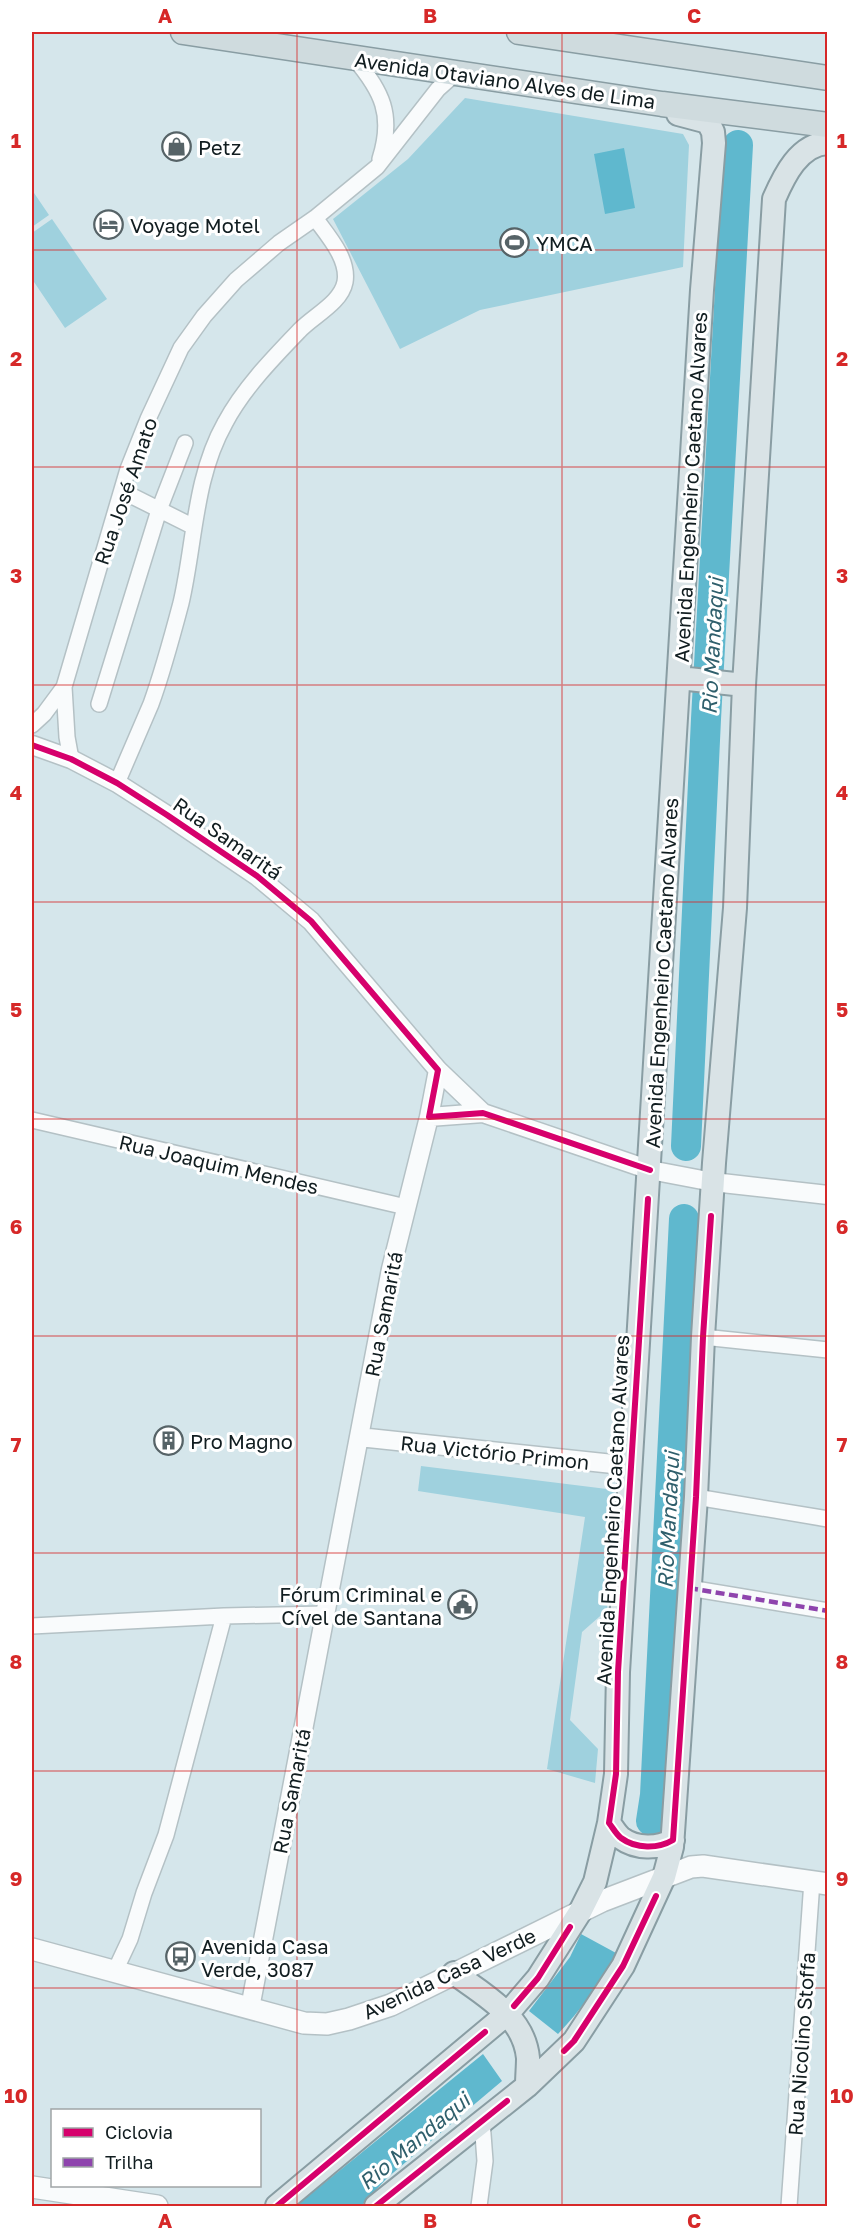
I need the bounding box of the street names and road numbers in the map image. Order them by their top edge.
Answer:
street label: Avenida Otaviano Alves de Lima [353,47,657,113]
street label: Avenida Engenheiro Caetano Alvares [669,311,711,663]
street label: Rua José Amato [89,414,161,568]
street label: Rua Samaritá [169,792,287,884]
street label: Avenida Engenheiro Caetano Alvares [640,797,682,1149]
street label: Rua Joaquim Mendes [117,1129,321,1199]
street label: Rua Samaritá [359,1249,407,1379]
street label: Avenida Engenheiro Caetano Alvares [591,1334,633,1686]
street label: Rua Victório Primon [399,1430,591,1474]
street label: Rua Samaritá [267,1726,315,1856]
street label: Avenida Casa Verde [359,1922,539,2024]
street label: Rua Nicolino Stoffa [783,1951,819,2137]

